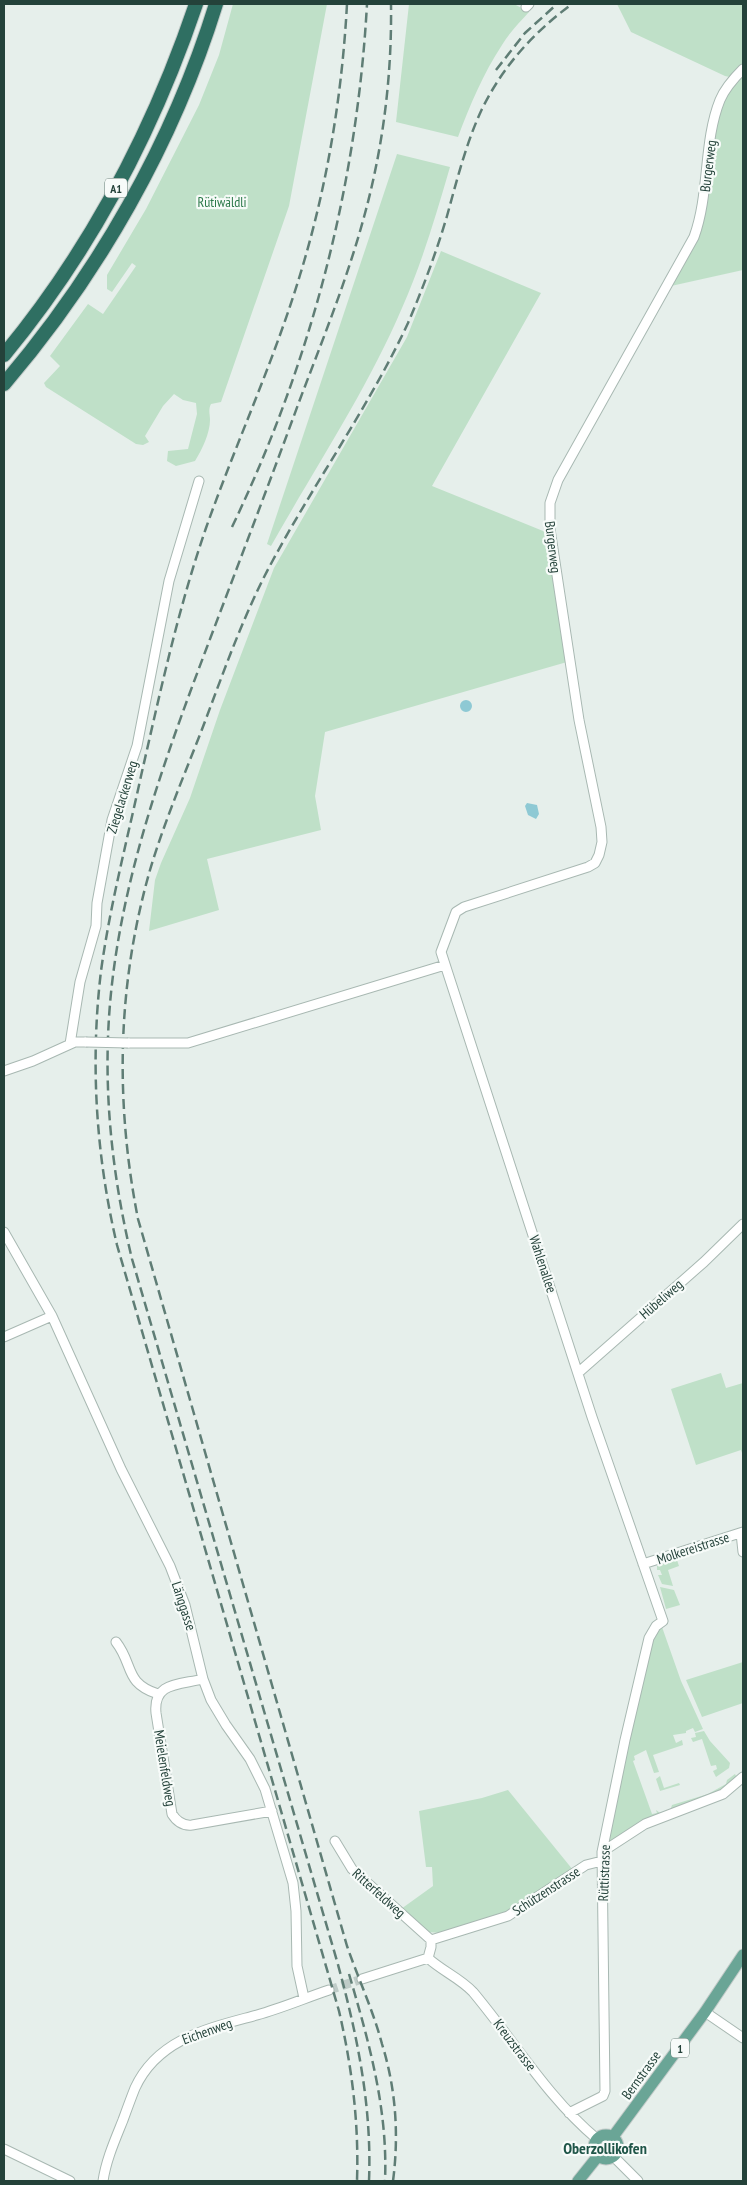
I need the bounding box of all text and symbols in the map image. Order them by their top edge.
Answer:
street label: Burgerweg [696,139,720,193]
road number: A1 [105,178,127,198]
park label: Rütiwäldli [197,193,247,211]
street label: Burgerweg [541,520,565,574]
street label: Ziegelackerweg [102,758,142,836]
street label: Wahlenallee [525,1233,561,1295]
street label: Hübeliweg [636,1275,686,1323]
street label: Molkereistrasse [654,1528,732,1568]
street label: Länggasse [168,1579,200,1633]
street label: Meielenfeldweg [150,1728,180,1808]
street label: Rüttistrasse [594,1844,614,1902]
street label: Schützenstrasse [509,1862,583,1920]
street label: Ritterfeldweg [349,1864,409,1922]
street label: Eichenweg [180,2014,234,2048]
street label: Kreuzstrasse [490,2015,541,2075]
road number: 1 [671,2039,689,2058]
street label: Bernstrasse [617,2047,665,2103]
district label: Oberzollikofen [563,2138,647,2158]

